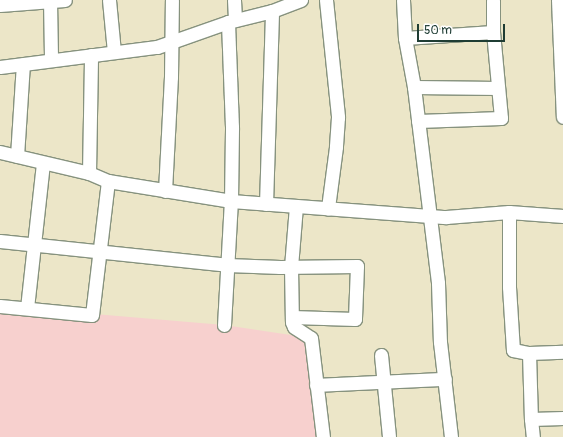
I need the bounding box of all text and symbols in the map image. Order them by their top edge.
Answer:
scale bar [419,16,507,42]
text: 50 m [424,23,452,38]

